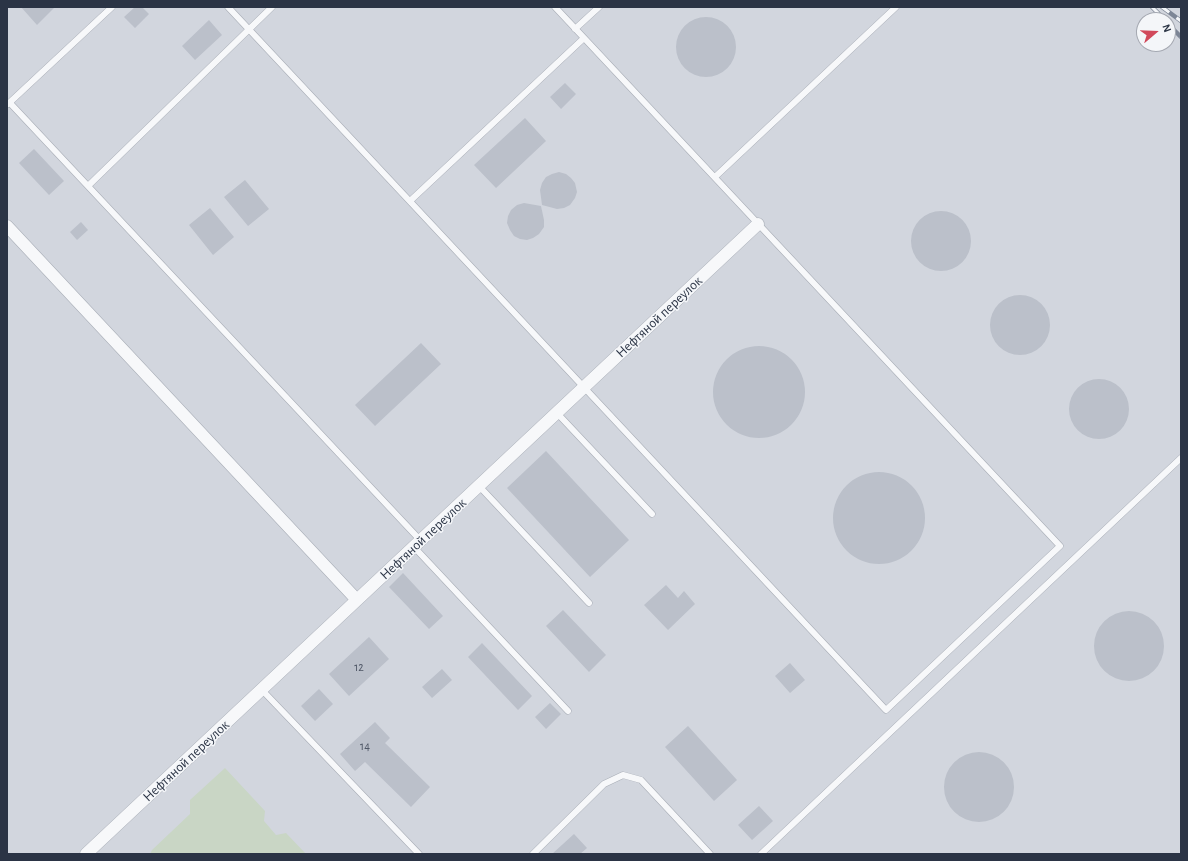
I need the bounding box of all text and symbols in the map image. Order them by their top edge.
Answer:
north arrow [1136,12,1176,52]
text: N [1160,23,1173,34]
street label: Нефтяной переулок [612,273,706,361]
street label: Нефтяной переулок [376,495,470,583]
house number: 12 [354,660,364,674]
street label: Нефтяной переулок [139,717,233,805]
house number: 14 [360,739,370,753]

